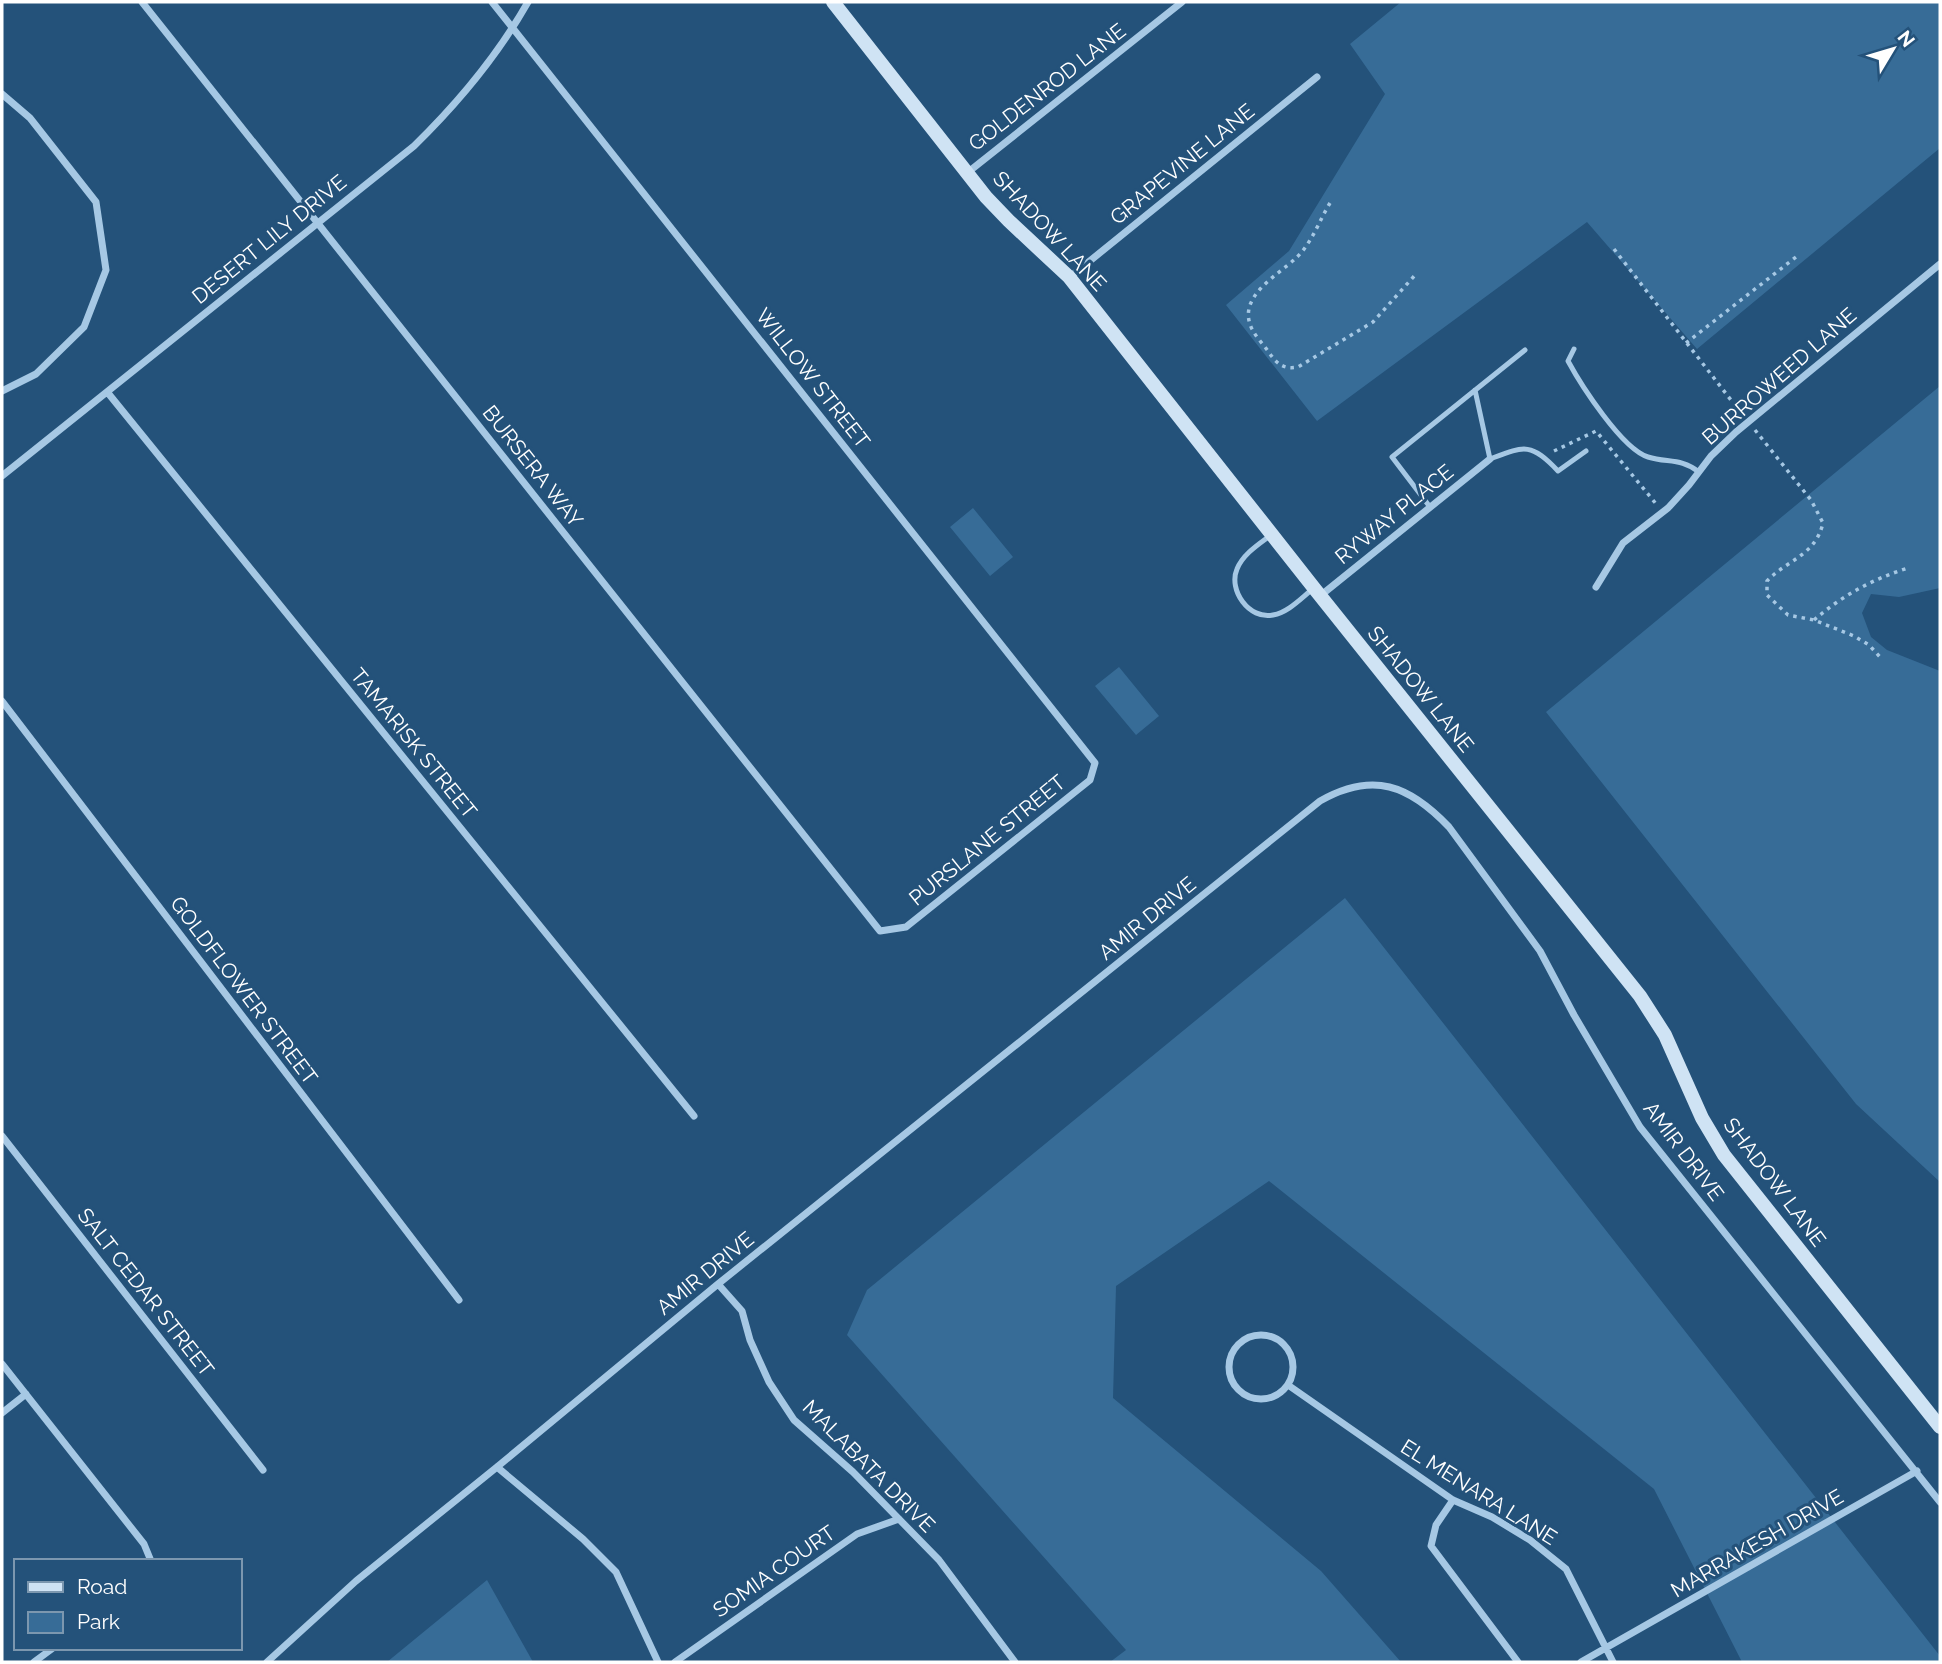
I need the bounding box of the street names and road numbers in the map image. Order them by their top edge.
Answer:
street label: GOLDENROD LANE [964,18,1130,156]
street label: GRAPEVINE LANE [1105,98,1259,230]
street label: SHADOW LANE [988,166,1112,296]
street label: DESERT LILY DRIVE [187,169,351,309]
street label: BURROWEED LANE [1697,302,1861,450]
street label: WILLOW STREET [751,303,875,453]
street label: BURSERA WAY [478,400,589,532]
street label: RYWAY PLACE [1330,459,1458,569]
street label: SHADOW LANE [1363,621,1479,757]
street label: TAMARISK STREET [346,663,482,823]
street label: PURSLANE STREET [904,769,1070,911]
street label: AMIR DRIVE [1093,871,1201,965]
street label: GOLDFLOWER STREET [165,891,323,1089]
street label: AMIR DRIVE [1639,1096,1729,1206]
street label: SHADOW LANE [1718,1113,1832,1251]
street label: SALT CEDAR STREET [73,1203,220,1381]
street label: AMIR DRIVE [651,1226,759,1320]
street label: MALABATA DRIVE [798,1395,940,1537]
street label: EL MENARA LANE [1396,1434,1562,1550]
street label: MARRAKESH DRIVE [1666,1483,1848,1603]
street label: SOMIA COURT [708,1520,840,1622]

